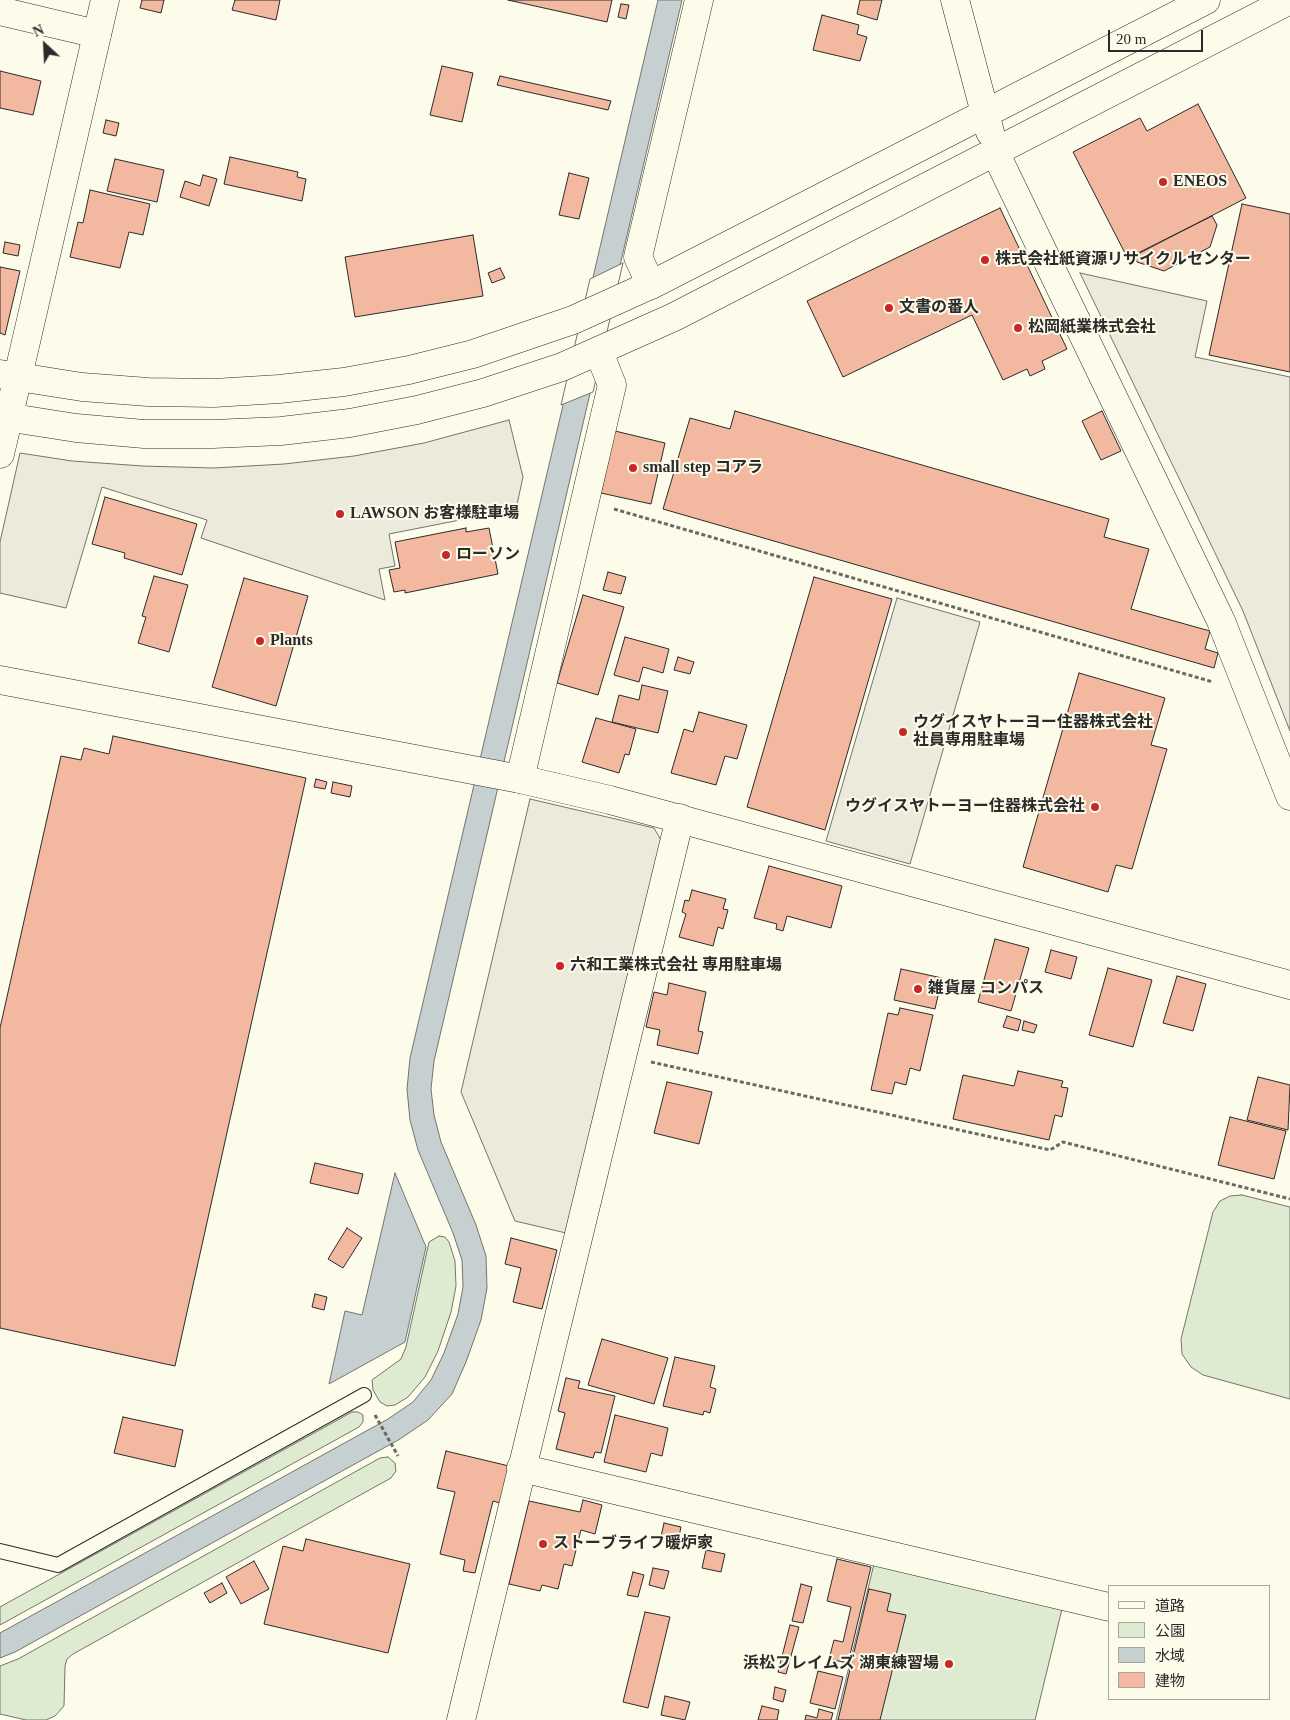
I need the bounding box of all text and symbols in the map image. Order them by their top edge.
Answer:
north arrow [20,20,70,70]
scale bar [1110,20,1205,52]
text: N [31,22,46,40]
text: 20 m [1116,31,1146,47]
place label: ENEOS [1173,172,1227,192]
marker: ENEOS [1157,176,1169,188]
place label: 株式会社紙資源リサイクルセンター [995,250,1251,270]
marker: 株式会社紙資源リサイクルセンター [979,254,991,266]
place label: 文書の番人 [899,298,979,318]
marker: 文書の番人 [883,302,895,314]
place label: 松岡紙業株式会社 [1028,318,1156,338]
marker: 松岡紙業株式会社 [1012,322,1024,334]
place label: small step コアラ [643,458,763,478]
marker: small step コアラ [627,462,639,474]
place label: LAWSON お客様駐車場 [350,504,519,524]
marker: LAWSON お客様駐車場 [334,508,346,520]
place label: ローソン [456,545,520,565]
marker: ローソン [440,549,452,561]
place label: Plants [270,631,313,651]
marker: Plants [254,635,266,647]
place label: ウグイスヤトーヨー住器株式会社 社員専用駐車場 [913,713,1153,751]
marker: ウグイスヤトーヨー住器株式会社 社員専用駐車場 [897,726,909,738]
place label: ウグイスヤトーヨー住器株式会社 [845,797,1085,817]
marker: ウグイスヤトーヨー住器株式会社 [1089,801,1101,813]
place label: 六和工業株式会社 専用駐車場 [570,956,782,976]
marker: 六和工業株式会社 専用駐車場 [554,960,566,972]
place label: 雑貨屋 コンパス [928,979,1044,999]
marker: 雑貨屋 コンパス [912,983,924,995]
place label: ストーブライフ暖炉家 [553,1534,713,1554]
marker: ストーブライフ暖炉家 [537,1538,549,1550]
legend [1108,1585,1270,1700]
text: 道路 [1155,1598,1185,1614]
text: 公園 [1155,1623,1185,1639]
text: 水域 [1155,1648,1185,1664]
place label: 浜松フレイムズ 湖東練習場 [743,1654,939,1674]
marker: 浜松フレイムズ 湖東練習場 [943,1658,955,1670]
text: 建物 [1155,1673,1185,1689]

